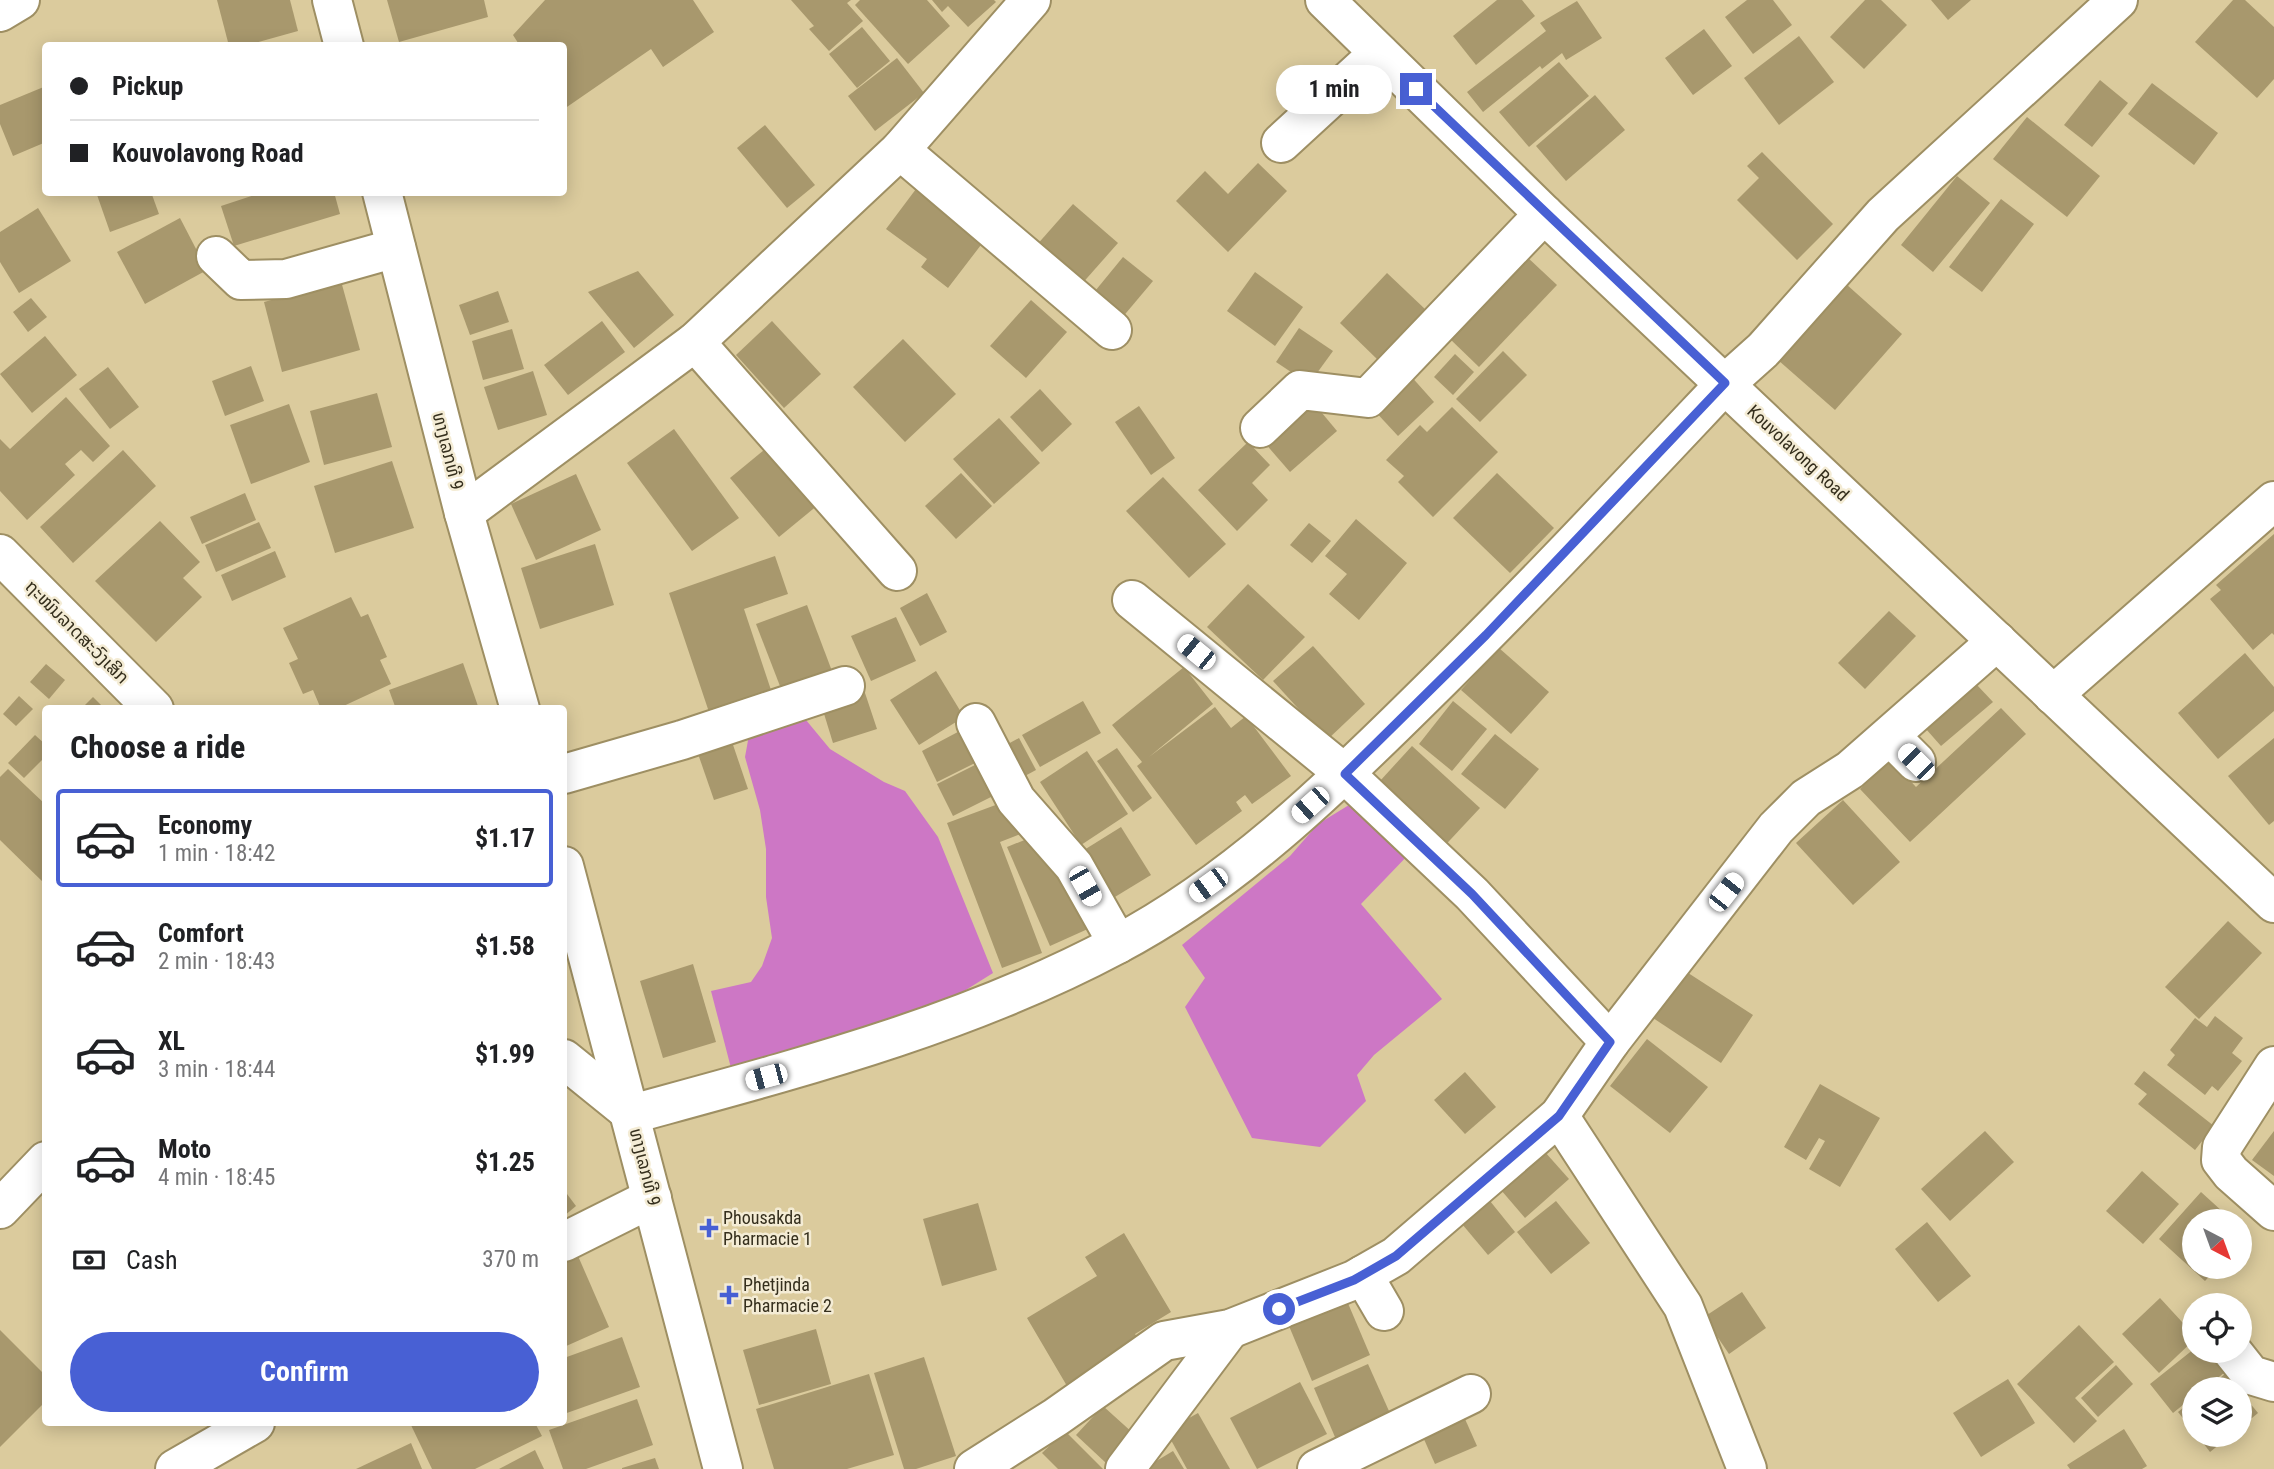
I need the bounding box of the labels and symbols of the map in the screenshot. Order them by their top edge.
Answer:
callout: 1 min [1276,64,1392,114]
route end [1400,73,1432,105]
street label: Kouvolavong Road [1743,400,1853,505]
street label: ທາງເລກທີ 9 [429,410,468,492]
street label: ຖະໜົນລາດສະວົງເສິກ [21,576,133,688]
car [1174,631,1219,673]
car [1894,740,1939,784]
car [1288,783,1333,827]
car [1066,863,1105,909]
car [1185,864,1232,906]
car [1705,869,1748,915]
car [743,1061,790,1093]
street label: ທາງເລກທີ 9 [626,1126,665,1208]
place label: Phousakda Pharmacie 1 [723,1207,812,1249]
north arrow [2182,1209,2252,1279]
marker: Phousakda Pharmacie 1 [701,1220,717,1236]
place label: Phetjinda Pharmacie 2 [743,1274,832,1316]
marker: Phetjinda Pharmacie 2 [721,1287,737,1303]
route start [1263,1293,1295,1325]

